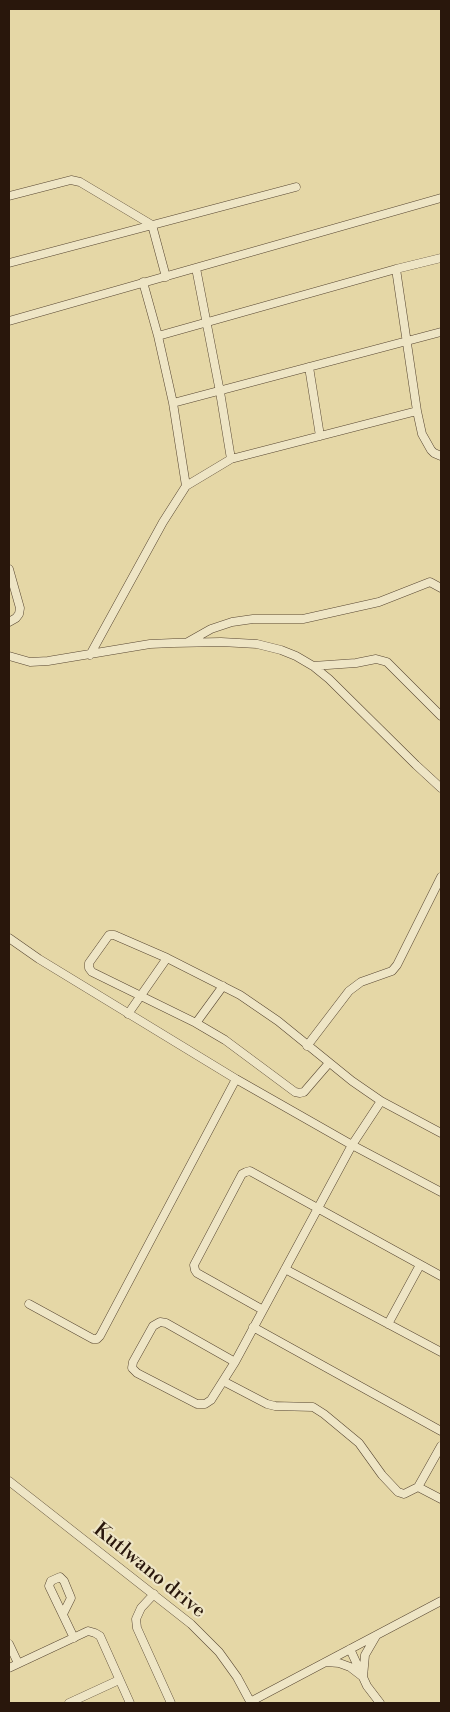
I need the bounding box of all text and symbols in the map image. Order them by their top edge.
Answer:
street label: Kutlwano drive [88,1518,210,1624]

